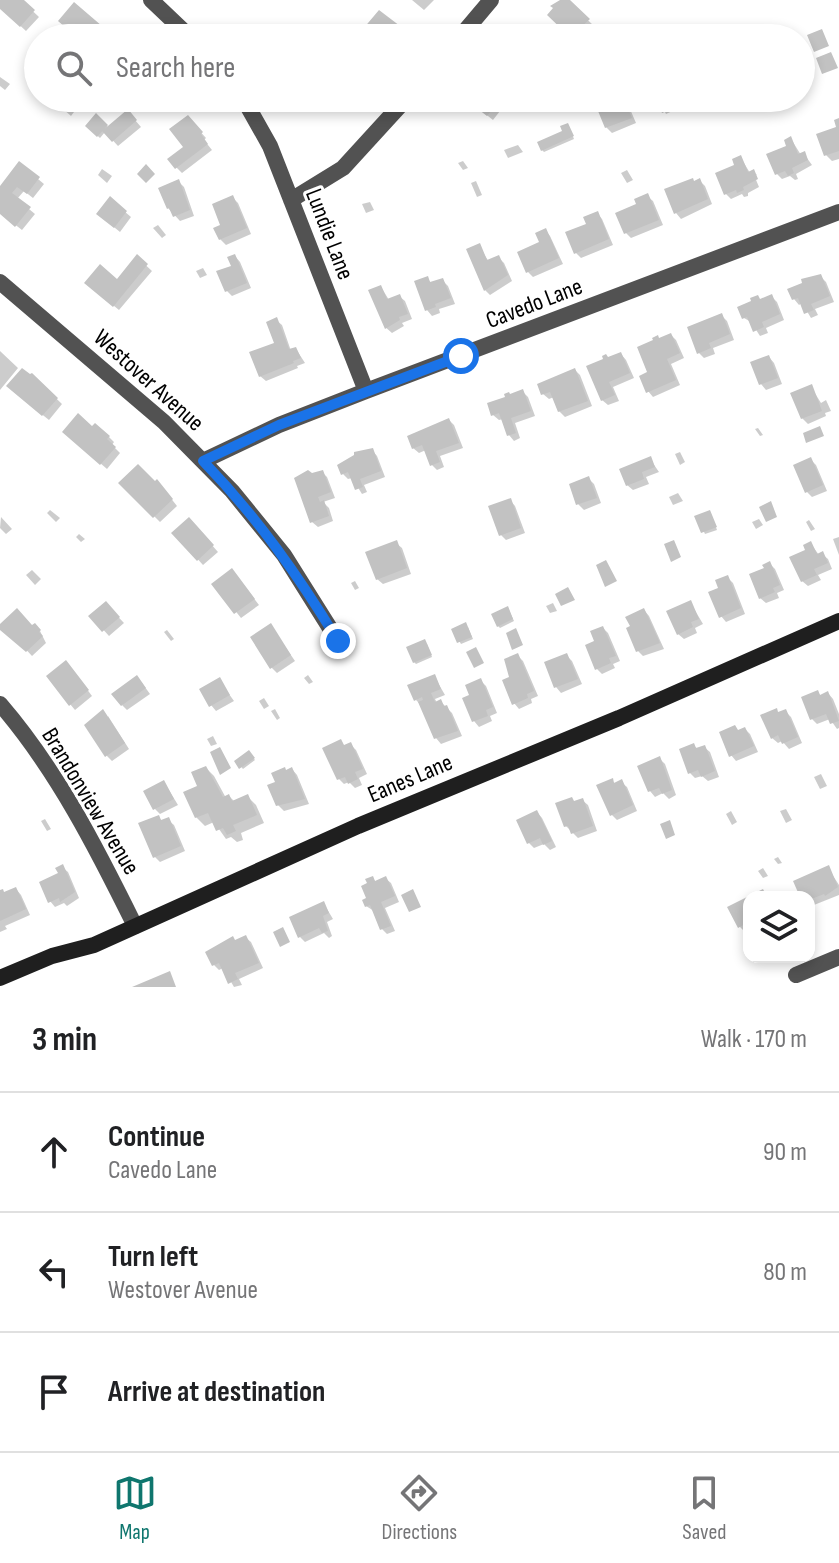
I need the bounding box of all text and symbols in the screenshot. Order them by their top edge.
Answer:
search box [24,24,815,112]
icon: search [52,46,96,90]
text: Search here [116,50,235,86]
street label: Lundie Lane [299,185,360,284]
street label: Cavedo Lane [482,272,586,335]
street label: Westover Avenue [87,323,210,437]
route start [443,338,479,374]
route end [320,623,356,659]
street label: Brandonview Avenue [35,723,146,880]
street label: Eanes Lane [363,748,457,809]
map controls [743,891,815,963]
button: layers [743,891,815,963]
text: 3 min [32,1019,97,1060]
text: Walk · 170 m [701,1024,807,1055]
text: Continue [108,1119,205,1155]
icon: ahead [32,1130,76,1174]
text: 90 m [763,1137,807,1168]
text: Cavedo Lane [108,1155,217,1186]
text: Turn left [108,1239,198,1275]
icon: left [32,1250,76,1294]
text: 80 m [763,1257,807,1288]
text: Westover Avenue [108,1275,258,1306]
icon: arrive [32,1370,76,1414]
text: Arrive at destination [108,1374,325,1410]
tab: Map [113,1471,157,1546]
tab: Directions [382,1471,457,1546]
tab: Saved [682,1471,726,1546]

